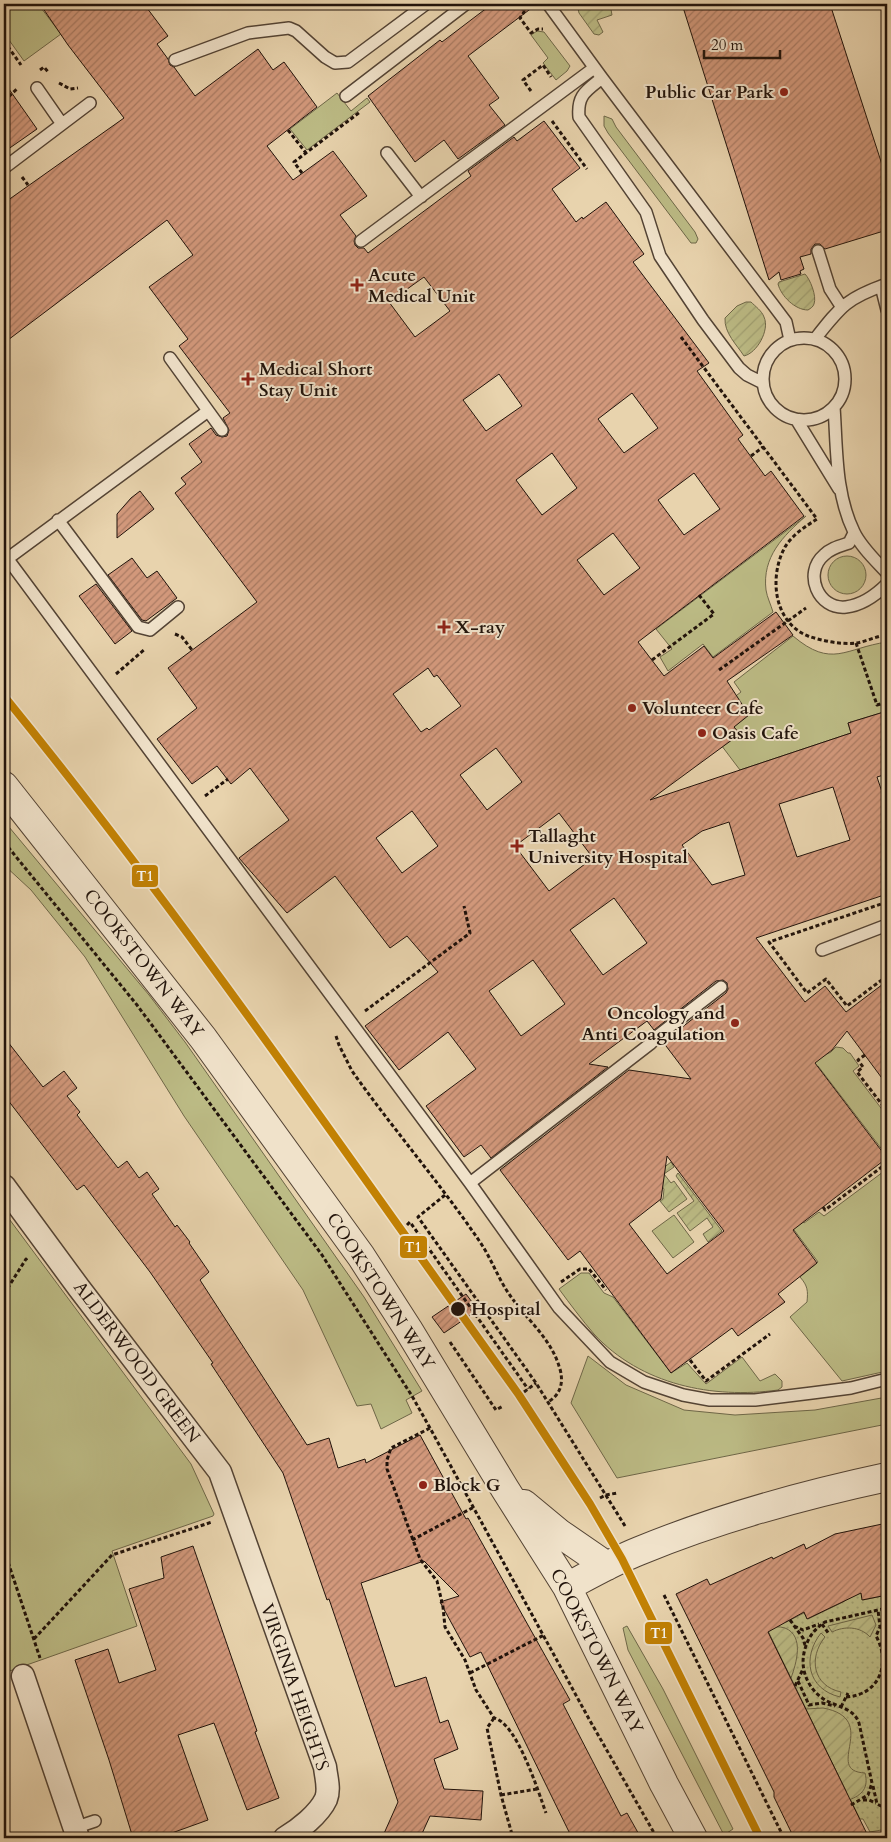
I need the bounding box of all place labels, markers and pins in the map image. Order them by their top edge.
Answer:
place label: Public Car Park [645,80,775,105]
marker: Public Car Park [778,86,790,98]
place label: Acute Medical Unit [368,263,476,309]
marker: Acute Medical Unit [350,278,364,292]
place label: Medical Short Stay Unit [259,357,373,403]
marker: Medical Short Stay Unit [241,372,255,386]
place label: X-ray [455,615,506,640]
marker: X-ray [437,620,451,634]
place label: Volunteer Cafe [642,696,764,721]
marker: Volunteer Cafe [626,702,638,714]
place label: Oasis Cafe [712,721,799,746]
marker: Oasis Cafe [696,727,708,739]
place label: Tallaght University Hospital [528,824,688,870]
marker: Tallaght University Hospital [510,839,524,853]
place label: Oncology and Anti Coagulation [581,1001,726,1047]
marker: Oncology and Anti Coagulation [729,1017,741,1029]
place label: Hospital [471,1297,541,1322]
marker: Hospital [449,1300,467,1318]
place label: Block G [433,1473,501,1498]
marker: Block G [417,1479,429,1491]

